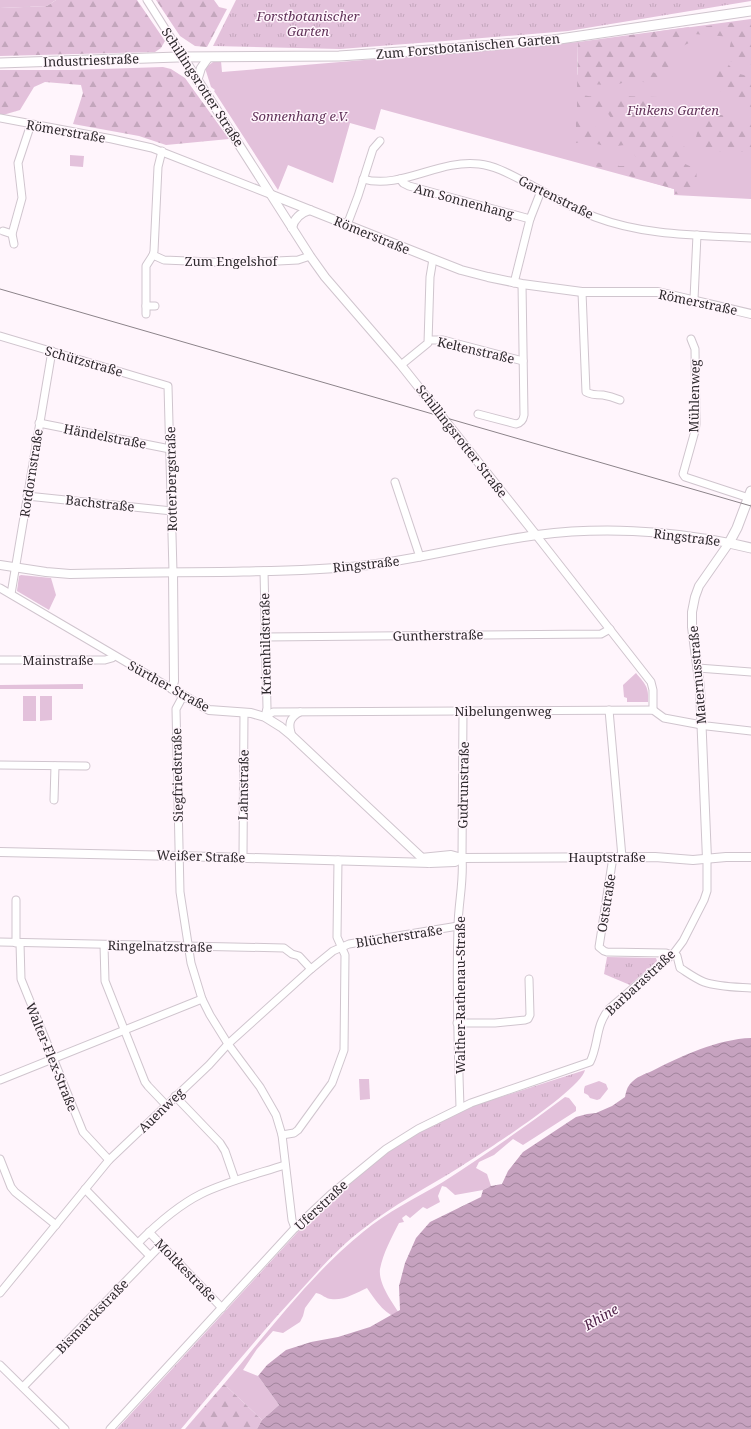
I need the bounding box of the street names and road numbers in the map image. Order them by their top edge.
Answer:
street label: Schillingsrotter Straße [158,24,248,150]
street label: Zum Forstbotanischen Garten [375,29,561,63]
street label: Industriestraße [43,49,139,71]
street label: Römerstraße [25,115,107,147]
street label: Gartenstraße [515,171,597,223]
street label: Am Sonnenhang [412,179,516,223]
street label: Römerstraße [331,212,413,258]
street label: Zum Engelshof [185,252,278,270]
street label: Römerstraße [657,285,739,319]
street label: Keltenstraße [436,332,516,368]
street label: Schützstraße [43,341,125,381]
street label: Mühlenweg [684,359,704,433]
street label: Schillingsrotter Straße [412,381,512,501]
street label: Händelstraße [62,419,148,453]
street label: Rotterbergstraße [161,426,181,532]
street label: Rotdornstraße [15,427,47,519]
street label: Bachstraße [65,490,136,516]
street label: Ringstraße [653,524,721,550]
street label: Ringstraße [332,552,400,576]
street label: Kriemhildstraße [255,593,275,695]
street label: Guntherstraße [392,625,484,645]
street label: Maternusstraße [684,625,710,725]
street label: Mainstraße [22,651,94,669]
street label: Sürther Straße [125,656,213,716]
street label: Nibelungenweg [454,702,552,720]
street label: Siegfriedstraße [167,728,187,822]
street label: Gudrunstraße [453,741,473,829]
street label: Lahnstraße [233,749,253,821]
street label: Weißer Straße [156,845,246,867]
street label: Hauptstraße [568,848,646,866]
street label: Oststraße [592,872,620,934]
street label: Walther-Rathenau-Straße [451,916,469,1074]
street label: Blücherstraße [354,920,444,952]
street label: Ringelnatzstraße [107,936,213,956]
street label: Barbarastraße [601,945,679,1019]
street label: Walter-Flex-Straße [22,1000,82,1114]
street label: Auenweg [134,1083,188,1136]
street label: Uferstraße [291,1176,351,1234]
street label: Moltkestraße [151,1234,221,1306]
street label: Bismarckstraße [52,1275,132,1357]

